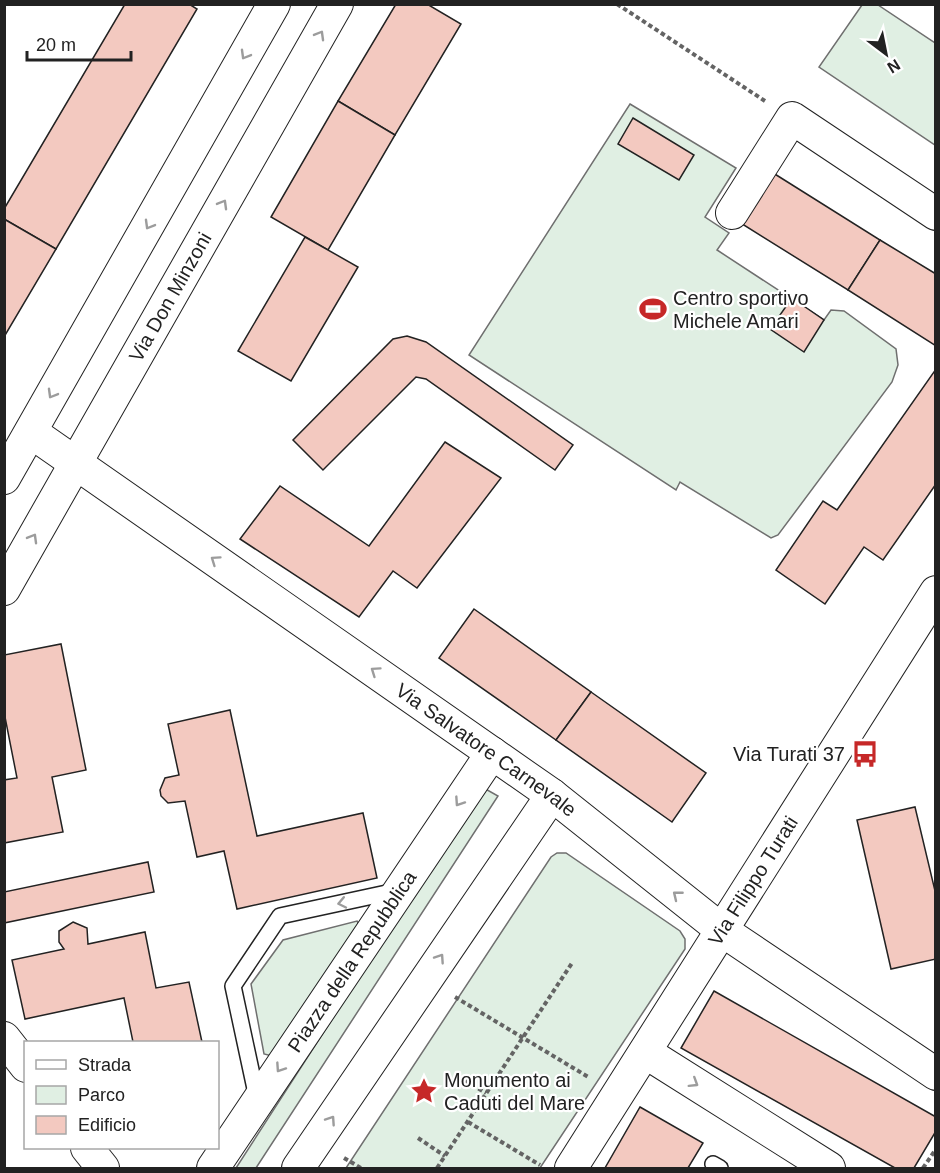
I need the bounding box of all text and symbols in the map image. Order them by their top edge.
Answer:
scale bar [27,24,130,62]
north arrow [856,24,916,84]
one-way arrow [313,31,324,41]
text: 20 m [36,35,76,55]
one-way arrow [241,49,253,59]
text: N [884,56,903,77]
one-way arrow [216,200,228,211]
one-way arrow [145,219,156,229]
street label: Via Don Minzoni [125,228,216,366]
place label: Centro sportivo Michele Amari [673,287,809,332]
sports icon: Centro sportivo Michele Amari [638,294,668,324]
one-way arrow [48,388,60,398]
one-way arrow [26,534,38,544]
one-way arrow [211,556,222,567]
one-way arrow [371,667,382,678]
street label: Via Salvatore Carnevale [392,679,581,821]
bus stop icon: Via Turati 37 [850,739,880,769]
place label: Via Turati 37 [733,743,845,765]
one-way arrow [455,795,466,806]
street label: Via Filippo Turati [704,812,802,949]
street label: Piazza della Repubblica [283,866,421,1056]
one-way arrow [673,891,684,902]
one-way arrow [337,896,347,909]
one-way arrow [433,954,444,965]
legend [24,1041,219,1149]
text: Strada [78,1055,132,1075]
one-way arrow [276,1061,287,1072]
place label: Monumento ai Caduti del Mare [444,1069,585,1114]
place icon: Monumento ai Caduti del Mare [409,1076,439,1106]
one-way arrow [688,1076,698,1088]
text: Parco [78,1085,125,1105]
text: Edificio [78,1115,136,1135]
one-way arrow [324,1116,335,1127]

